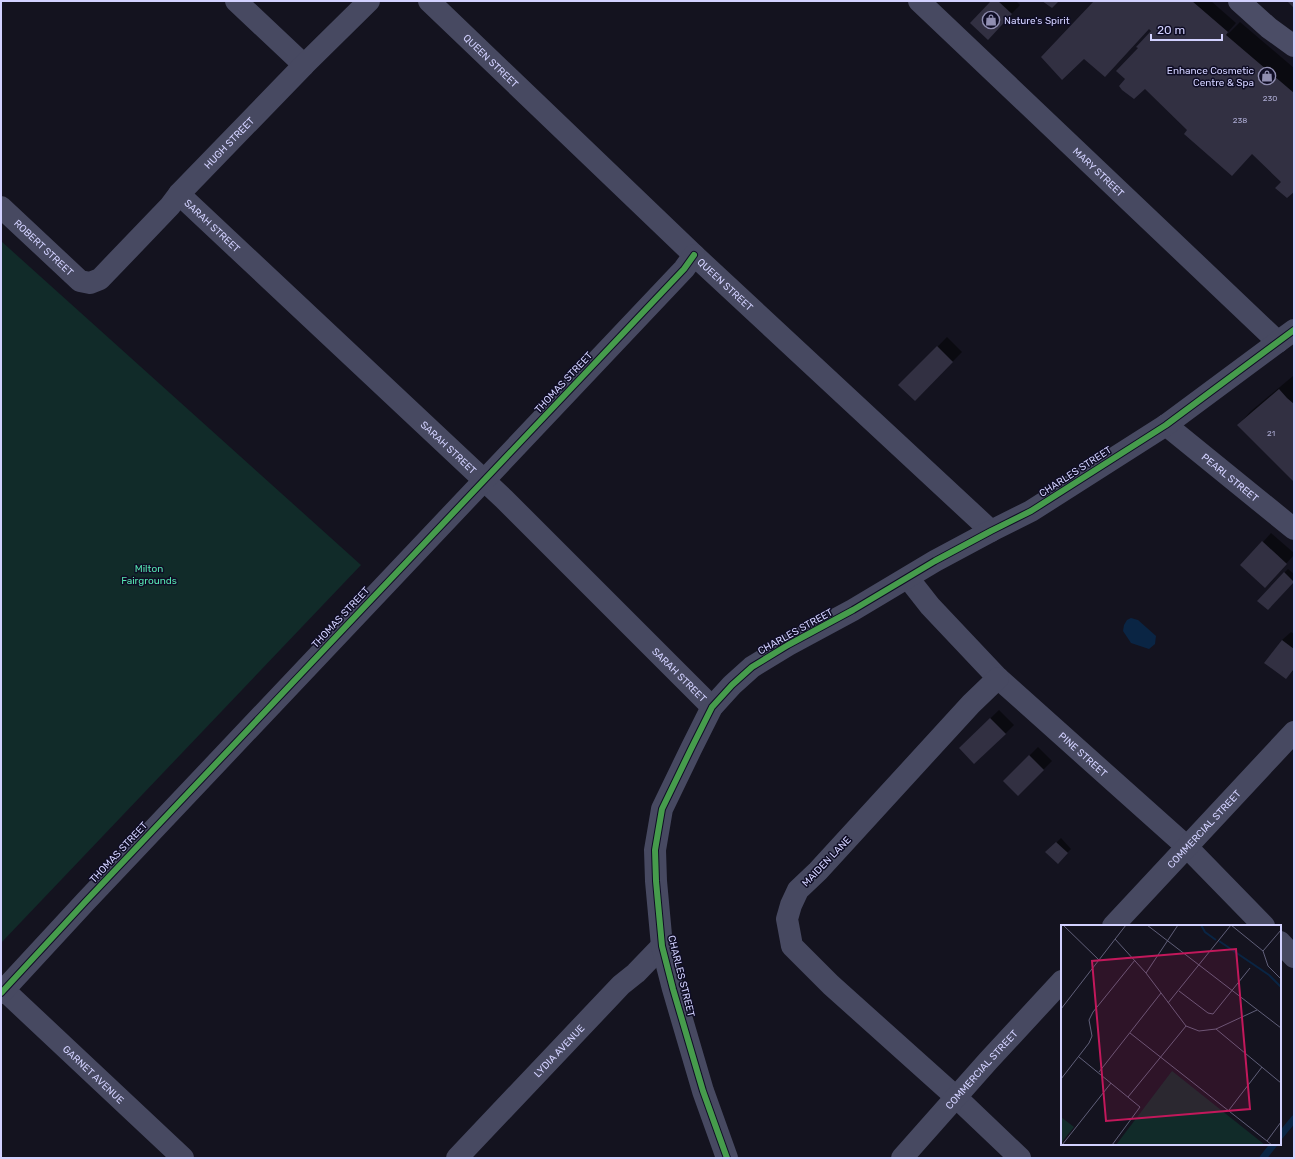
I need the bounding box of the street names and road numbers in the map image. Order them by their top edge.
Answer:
street label: QUEEN STREET [460,32,521,91]
street label: HUGH STREET [202,115,257,171]
street label: MARY STREET [1070,145,1126,200]
street label: SARAH STREET [181,197,242,255]
street label: ROBERT STREET [11,217,76,279]
street label: QUEEN STREET [694,256,755,314]
street label: THOMAS STREET [532,349,595,416]
street label: SARAH STREET [418,419,479,477]
street label: CHARLES STREET [1037,444,1114,500]
street label: PEARL STREET [1199,451,1261,505]
street label: THOMAS STREET [309,584,372,651]
street label: CHARLES STREET [756,606,835,657]
street label: SARAH STREET [649,646,709,705]
street label: PINE STREET [1056,730,1110,780]
street label: COMMERCIAL STREET [1165,788,1244,871]
street label: THOMAS STREET [87,819,150,886]
street label: MAIDEN LANE [800,834,854,889]
street label: CHARLES STREET [665,934,697,1019]
street label: LYDIA AVENUE [532,1022,587,1080]
street label: COMMERCIAL STREET [943,1028,1021,1112]
street label: GARNET AVENUE [60,1043,126,1107]

